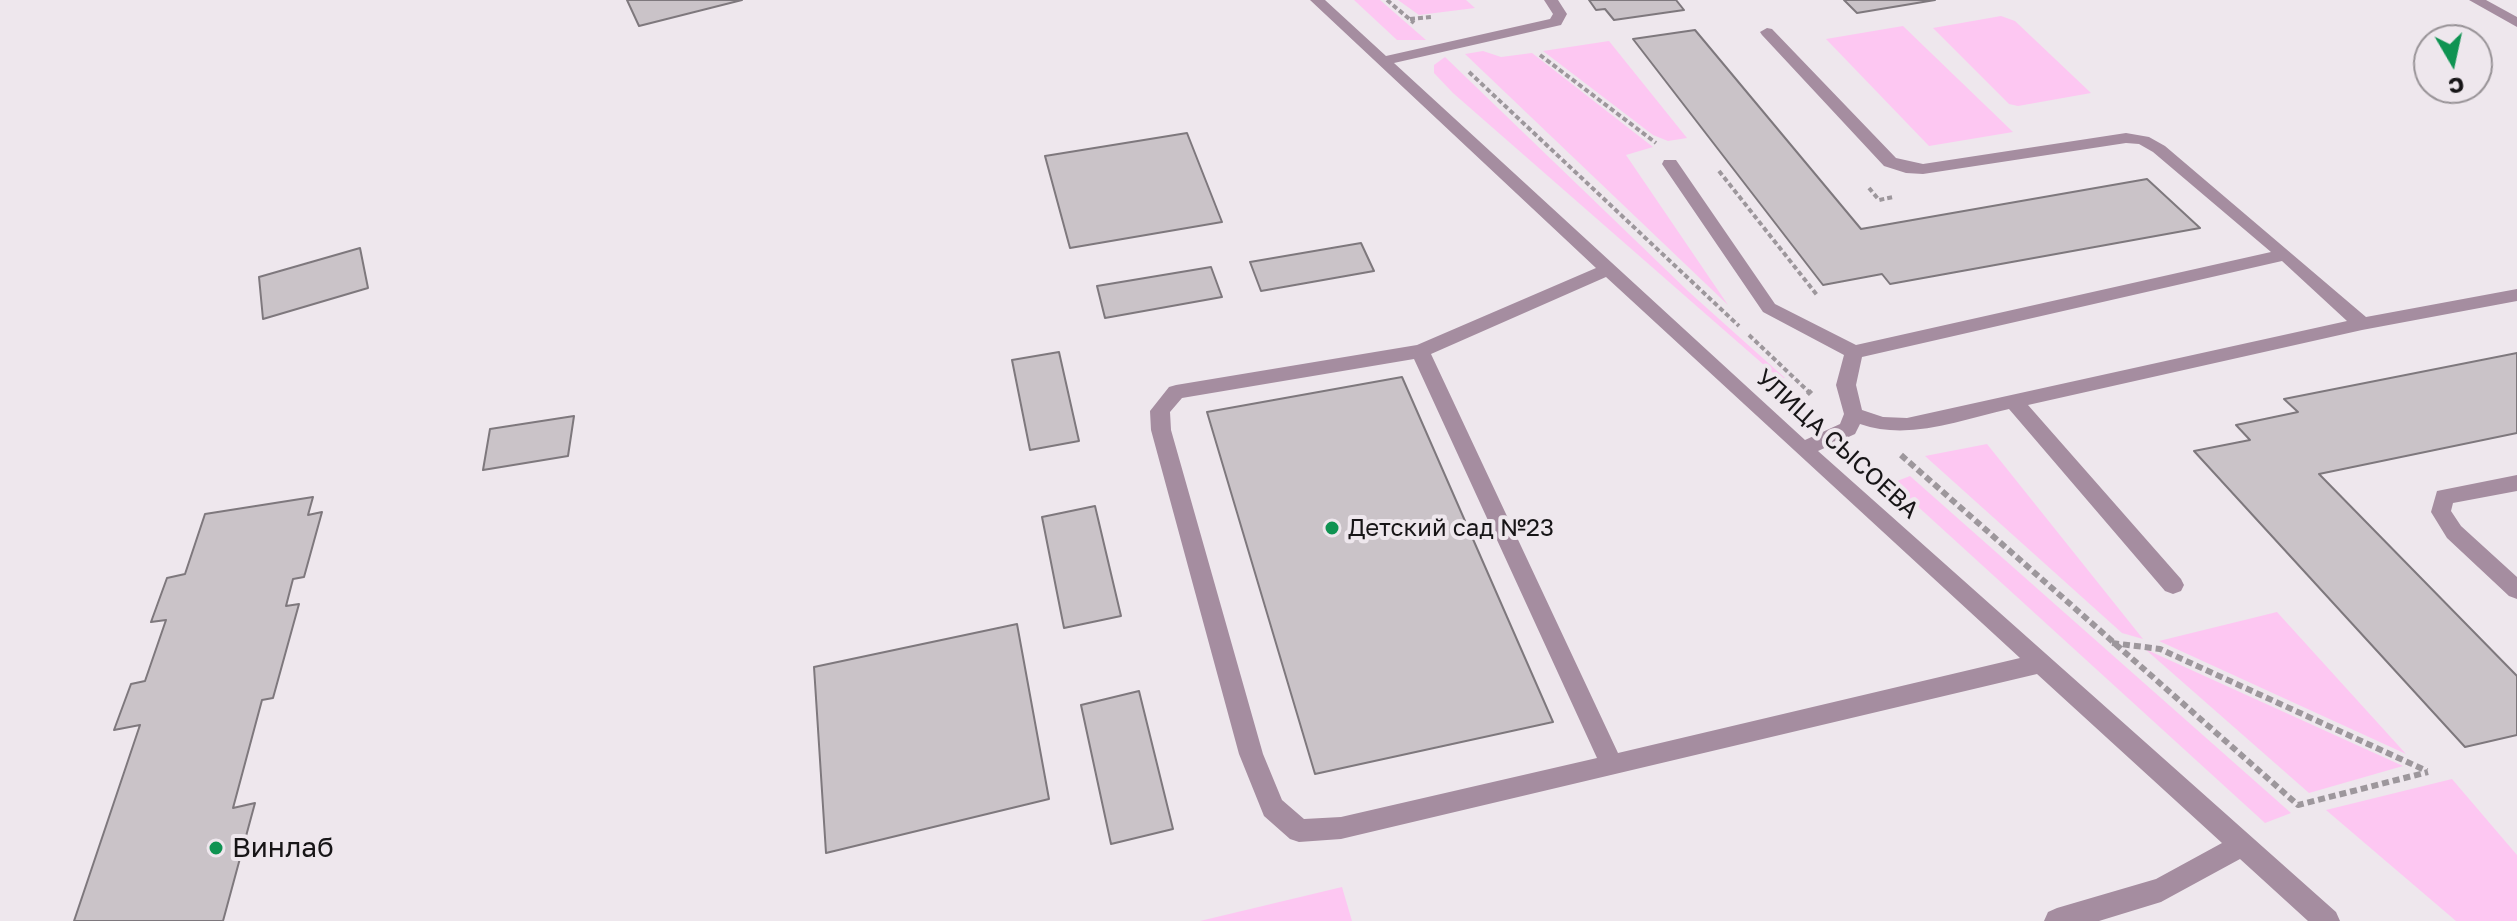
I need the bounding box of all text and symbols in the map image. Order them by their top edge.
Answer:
north arrow [2413,24,2493,104]
text: С [2447,72,2466,101]
street label: УЛИЦА СЫСОЕВА [1750,363,1924,525]
place label: Детский сад №23 [1348,514,1554,542]
marker: Детский сад №23 [1323,519,1341,537]
place label: Винлаб [232,831,334,865]
marker: Винлаб [207,839,225,857]

